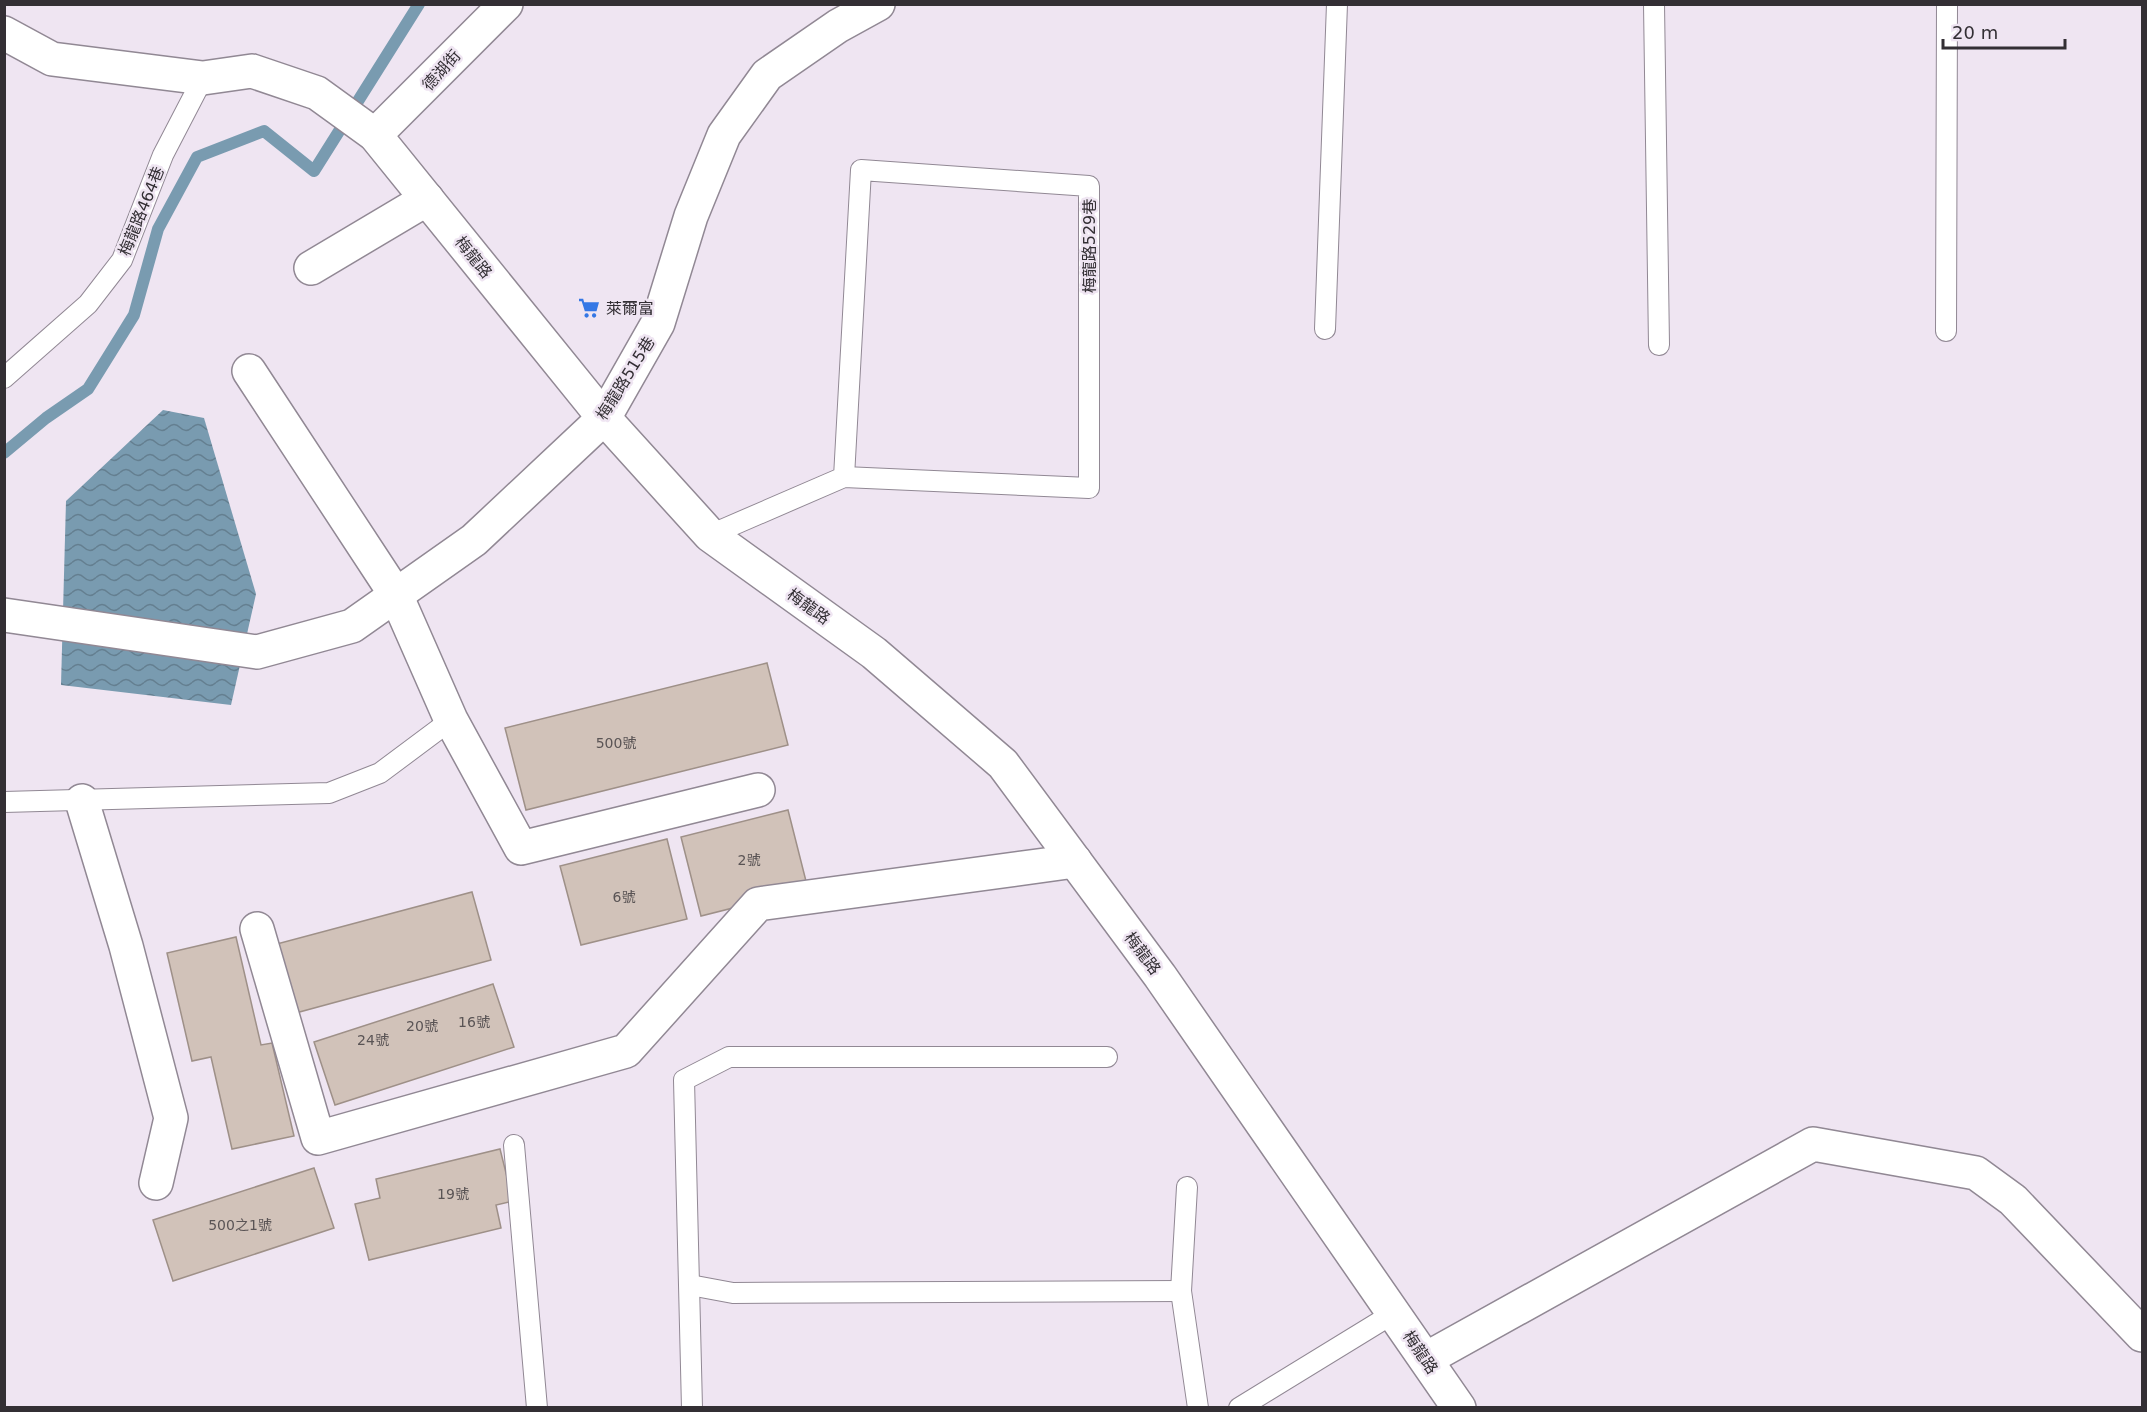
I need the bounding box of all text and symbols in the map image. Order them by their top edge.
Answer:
scale bar [1943,12,2064,50]
text: 20 m [1952,22,1998,43]
street label: 德湖街 [418,46,464,95]
street label: 梅龍路464巷 [115,164,168,259]
street label: 梅龍路529巷 [1080,199,1099,293]
street label: 梅龍路 [451,233,496,282]
supermarket icon: 萊爾富 [577,296,601,320]
place label: 萊爾富 [606,299,654,318]
street label: 梅龍路515巷 [592,333,659,423]
street label: 梅龍路 [784,585,834,628]
house number: 500號 [596,735,636,751]
house number: 2號 [738,852,760,868]
house number: 6號 [613,889,635,905]
street label: 梅龍路 [1121,928,1165,978]
house number: 16號 [458,1014,490,1030]
house number: 20號 [406,1018,438,1034]
house number: 24號 [357,1032,389,1048]
house number: 19號 [437,1186,469,1202]
house number: 500之1號 [208,1217,272,1233]
street label: 梅龍路 [1399,1327,1442,1377]

